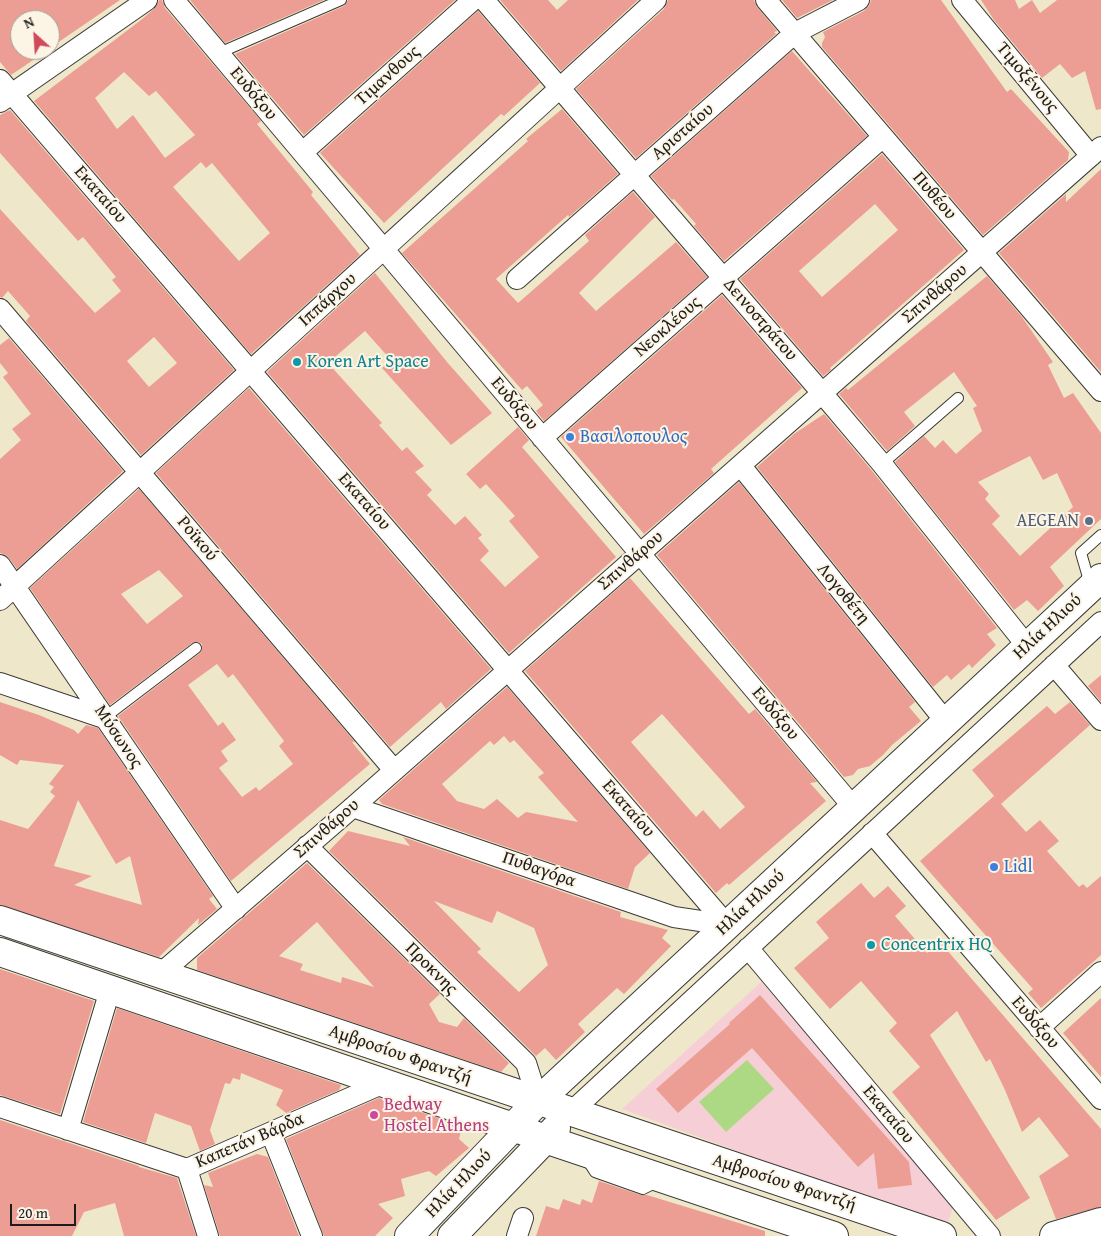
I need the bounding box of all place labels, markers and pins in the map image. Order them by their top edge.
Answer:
place label: Koren Art Space [307,351,429,373]
marker: Koren Art Space [291,356,303,368]
place label: Βασιλοπουλος [580,426,687,448]
marker: Βασιλοπουλος [564,431,576,443]
place label: AEGEAN [1017,510,1079,532]
marker: AEGEAN [1083,515,1095,527]
place label: Lidl [1004,856,1032,878]
marker: Lidl [988,861,1000,873]
place label: Concentrix HQ [881,934,991,956]
marker: Concentrix HQ [865,939,877,951]
place label: Bedway Hostel Athens [384,1094,489,1136]
marker: Bedway Hostel Athens [368,1109,380,1121]

